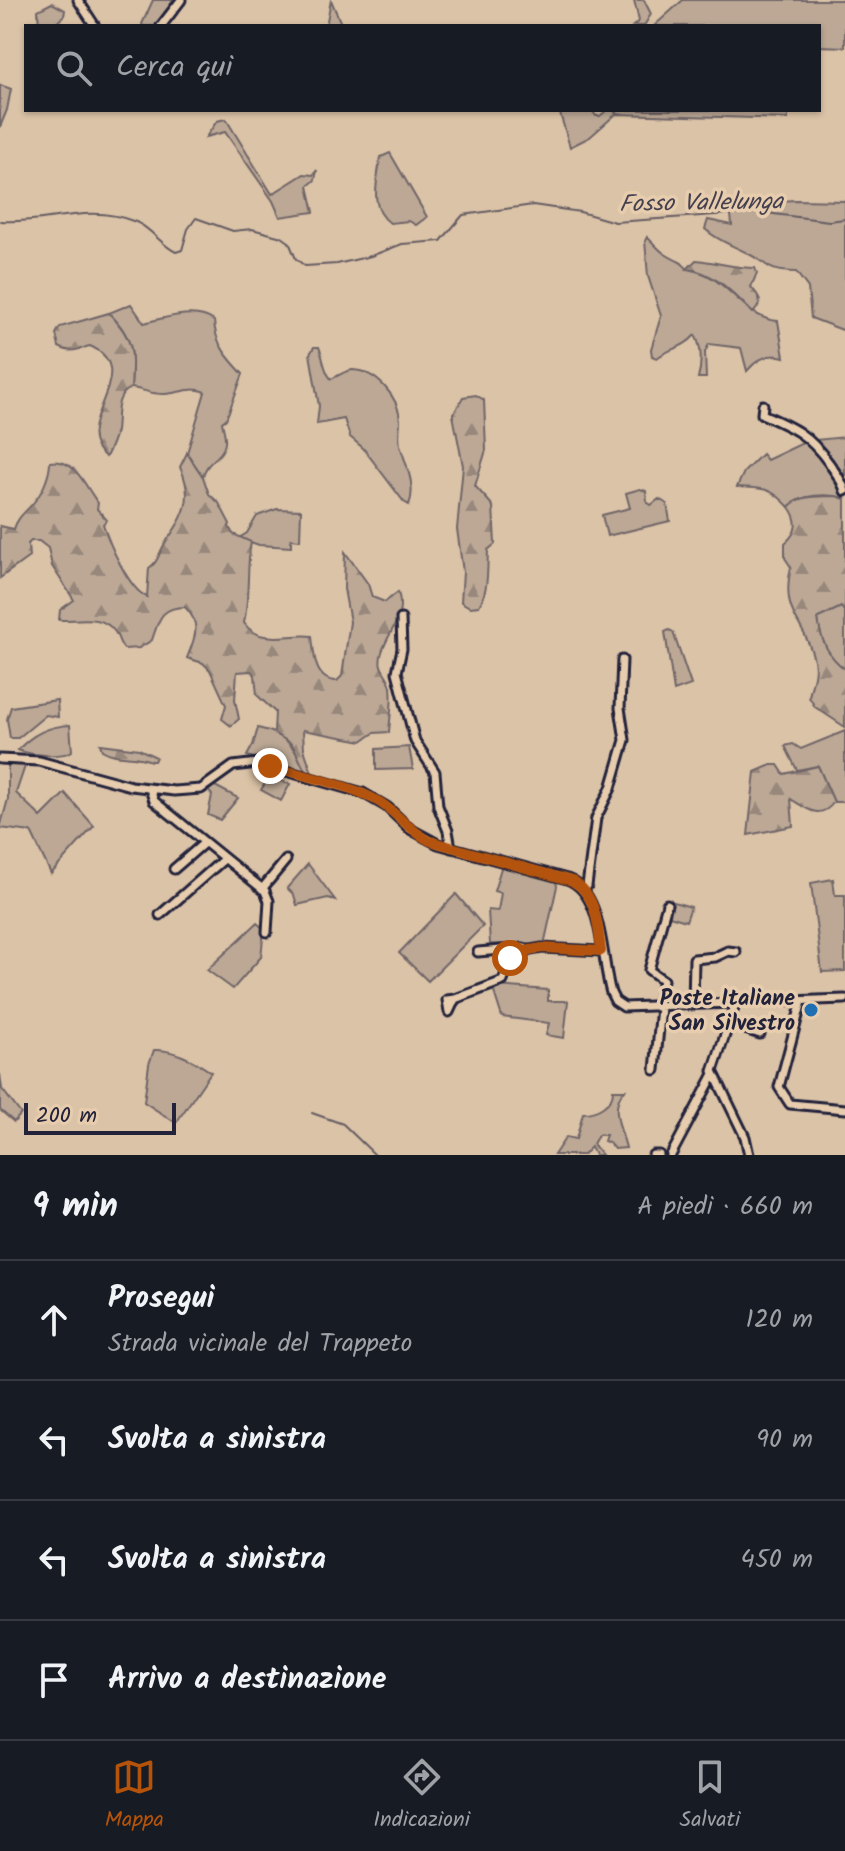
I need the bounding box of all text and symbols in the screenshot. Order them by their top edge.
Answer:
search box [24,24,821,112]
text: Cerca qui [116,44,233,92]
icon: search [52,46,96,90]
water label: Fosso Vallelunga [619,183,785,224]
route end [252,748,288,784]
route start [492,940,528,976]
place label: Poste Italiane San Silvestro [660,982,795,1042]
marker: Poste Italiane San Silvestro [802,1001,820,1019]
scale bar [24,1099,176,1135]
text: 200 m [36,1099,97,1134]
text: 9 min [32,1180,118,1234]
text: A piedi · 660 m [637,1186,813,1228]
text: Prosegui [108,1275,214,1323]
icon: ahead [32,1298,76,1342]
text: 120 m [746,1299,813,1341]
text: Strada vicinale del Trappeto [108,1323,412,1365]
text: Svolta a sinistra [108,1416,326,1464]
icon: left [32,1418,76,1462]
text: 90 m [756,1419,813,1461]
text: Svolta a sinistra [108,1536,326,1584]
icon: left [32,1538,76,1582]
text: 450 m [741,1539,813,1581]
text: Arrivo a destinazione [108,1656,386,1704]
icon: arrive [32,1658,76,1702]
tab: Mappa [105,1755,164,1838]
tab: Indicazioni [373,1755,470,1838]
tab: Salvati [680,1755,740,1838]

